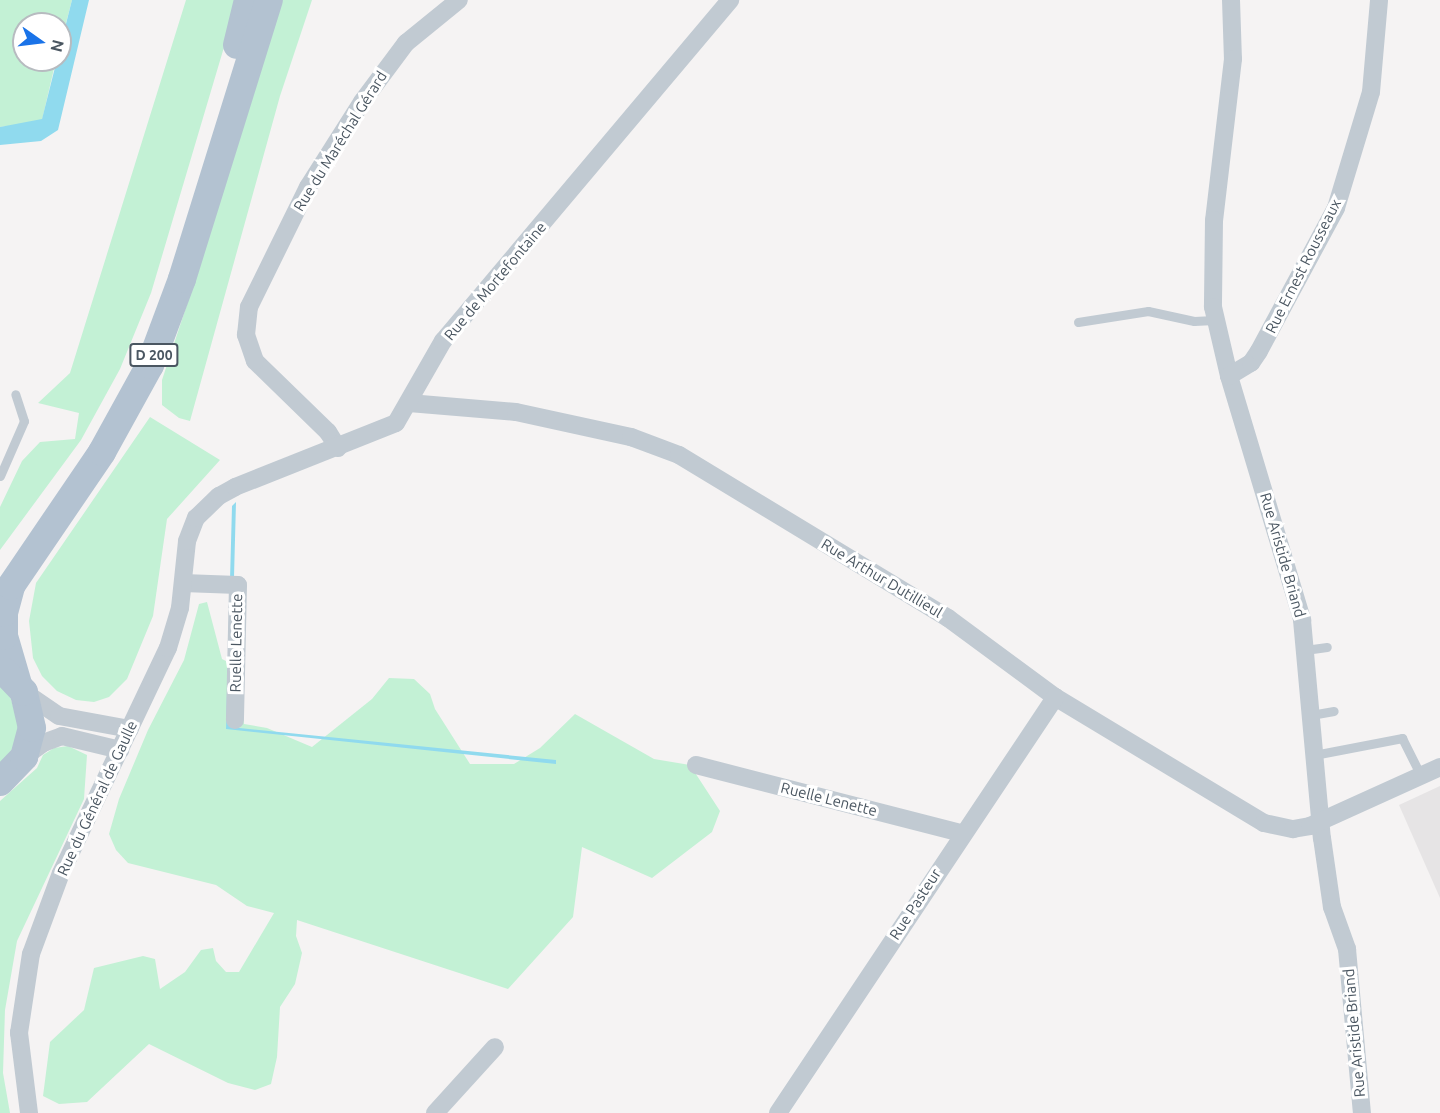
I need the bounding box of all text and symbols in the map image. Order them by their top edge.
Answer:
north arrow [12,12,72,72]
text: N [47,38,68,54]
street label: Rue du Maréchal Gérard [290,68,390,214]
street label: Rue Ernest Rousseaux [1261,196,1345,336]
street label: Rue de Mortefontaine [440,218,550,344]
road number: D 200 [128,344,180,366]
street label: Rue Aristide Briand [1257,490,1309,620]
street label: Rue Arthur Dutillieul [818,535,946,621]
street label: Ruelle Lenette [226,594,246,692]
street label: Rue du Général de Gaulle [53,718,141,878]
street label: Ruelle Lenette [779,778,879,820]
street label: Rue Pasteur [885,865,945,943]
street label: Rue Aristide Briand [1339,968,1369,1098]

